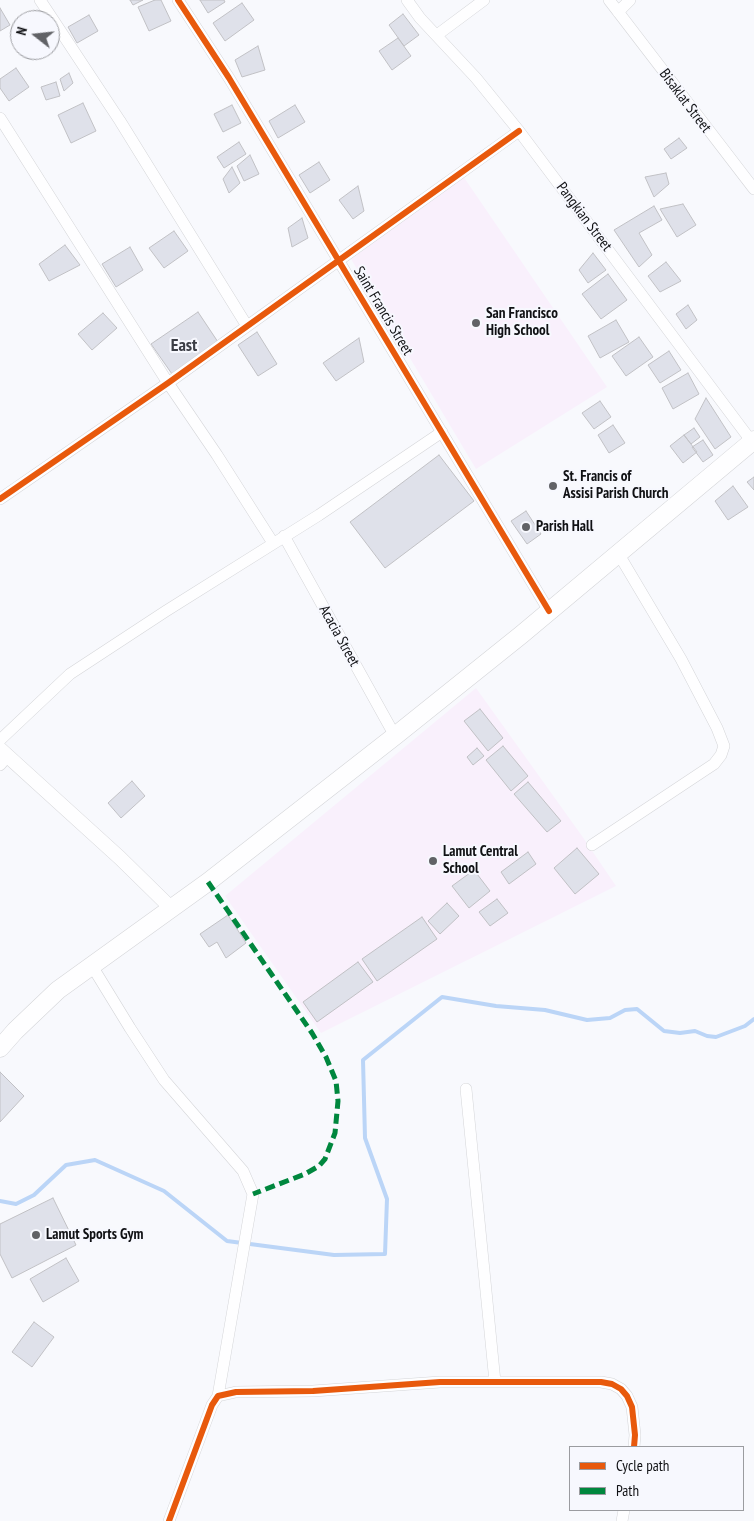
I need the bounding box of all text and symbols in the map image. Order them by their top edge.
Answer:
north arrow [10,10,60,60]
text: N [12,25,31,37]
street label: Bisaklat Street [655,66,715,136]
street label: Pangkian Street [552,179,616,255]
street label: Saint Francis Street [349,263,417,359]
place label: San Francisco High School [486,305,558,340]
marker: San Francisco High School [470,317,482,329]
district label: East [171,335,197,357]
place label: St. Francis of Assisi Parish Church [563,468,669,503]
marker: St. Francis of Assisi Parish Church [547,480,559,492]
place label: Parish Hall [536,518,593,536]
marker: Parish Hall [520,521,532,533]
street label: Acacia Street [315,602,363,670]
place label: Lamut Central School [443,843,518,878]
marker: Lamut Central School [427,855,439,867]
place label: Lamut Sports Gym [46,1226,144,1244]
marker: Lamut Sports Gym [30,1229,42,1241]
legend [569,1446,744,1511]
text: Cycle path [616,1456,669,1475]
text: Path [616,1481,639,1500]

